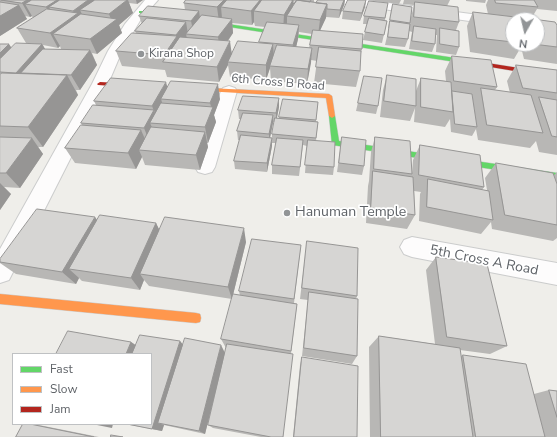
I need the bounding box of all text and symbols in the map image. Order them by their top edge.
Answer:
north arrow [505,12,545,52]
text: N [518,35,529,51]
place label: Kirana Shop [149,47,214,61]
marker: Kirana Shop [136,49,146,59]
street label: 6th Cross B Road [231,72,325,94]
place label: Hanuman Temple [295,205,406,221]
marker: Hanuman Temple [282,208,292,218]
street label: 5th Cross A Road [428,242,540,280]
legend [12,353,152,425]
text: Fast [50,361,73,377]
text: Slow [50,381,78,397]
text: Jam [50,401,71,417]

